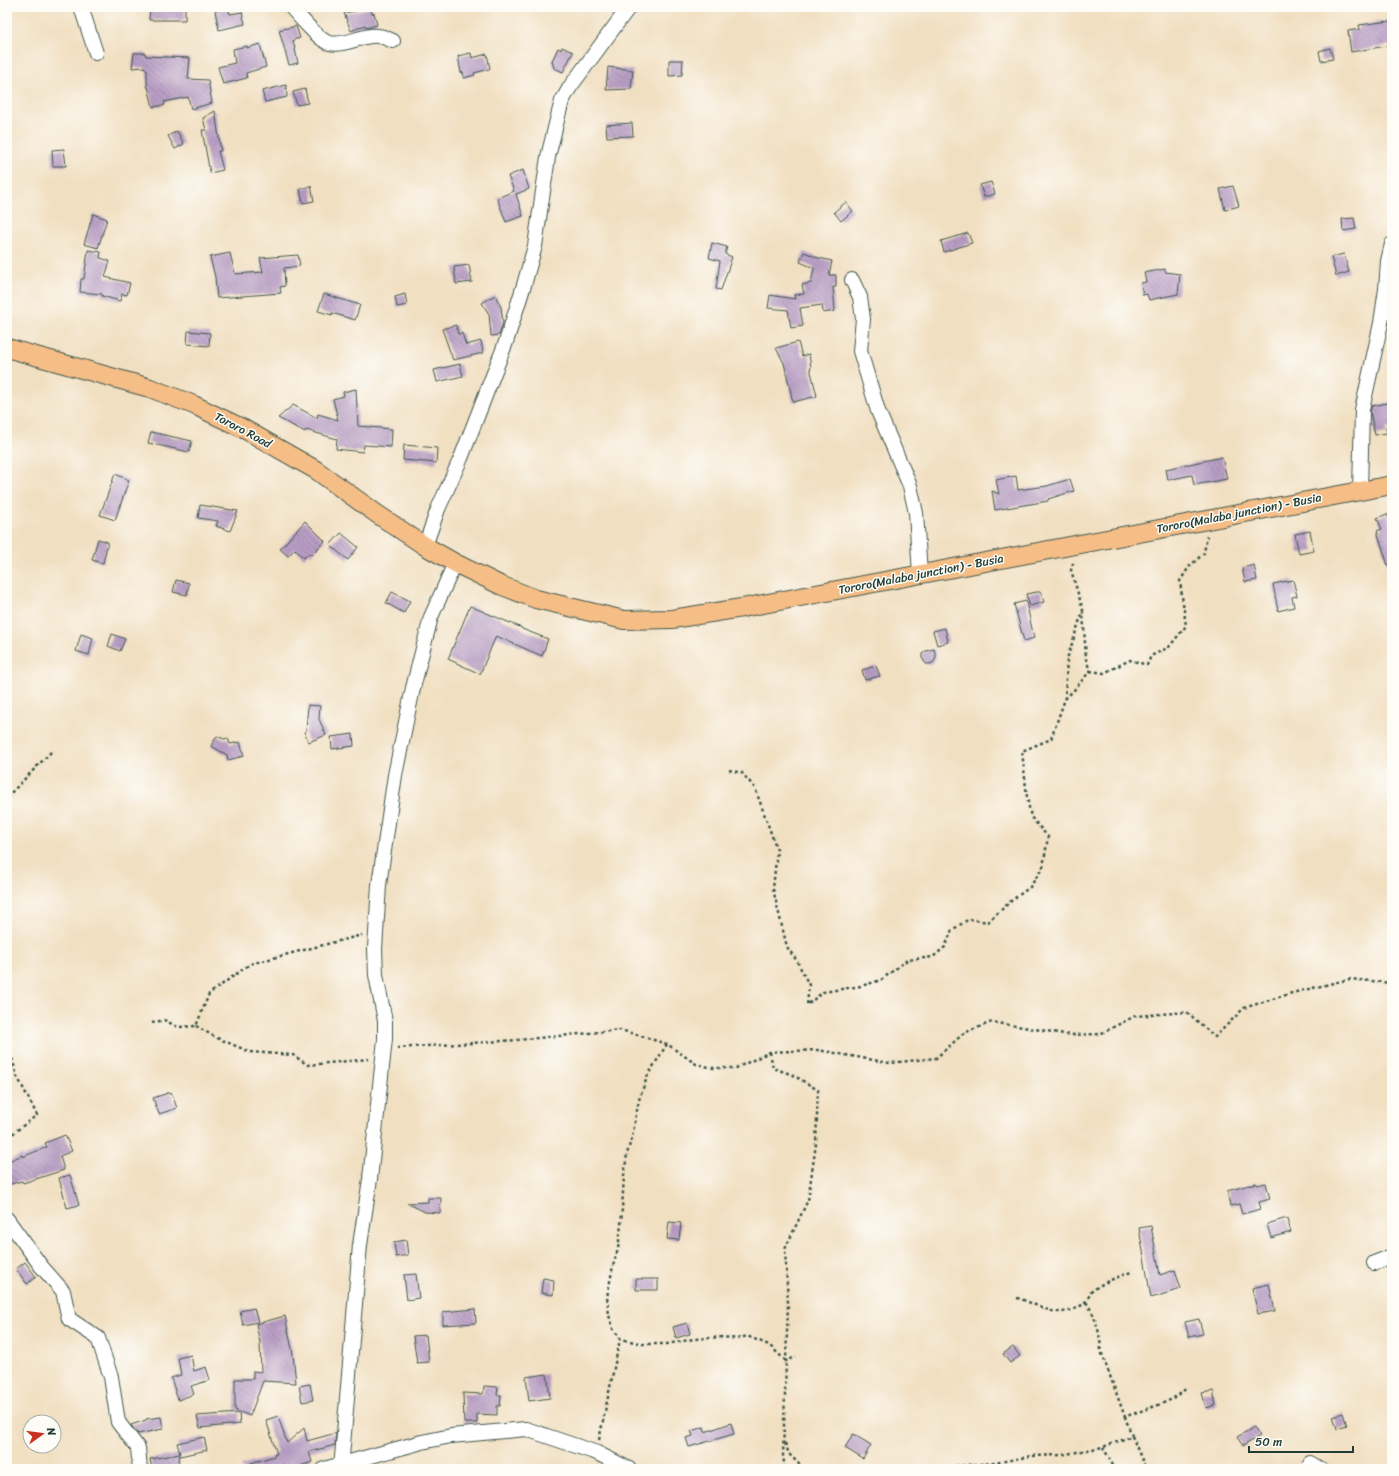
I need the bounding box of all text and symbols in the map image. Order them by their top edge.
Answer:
street label: Tororo Road [210,406,276,455]
street label: Tororo(Malaba junction) - Busia [1155,486,1323,540]
street label: Tororo(Malaba junction) - Busia [837,547,1005,601]
north arrow [22,1414,62,1454]
text: N [41,1425,61,1438]
scale bar [1249,1428,1353,1454]
text: 50 m [1255,1431,1282,1453]

